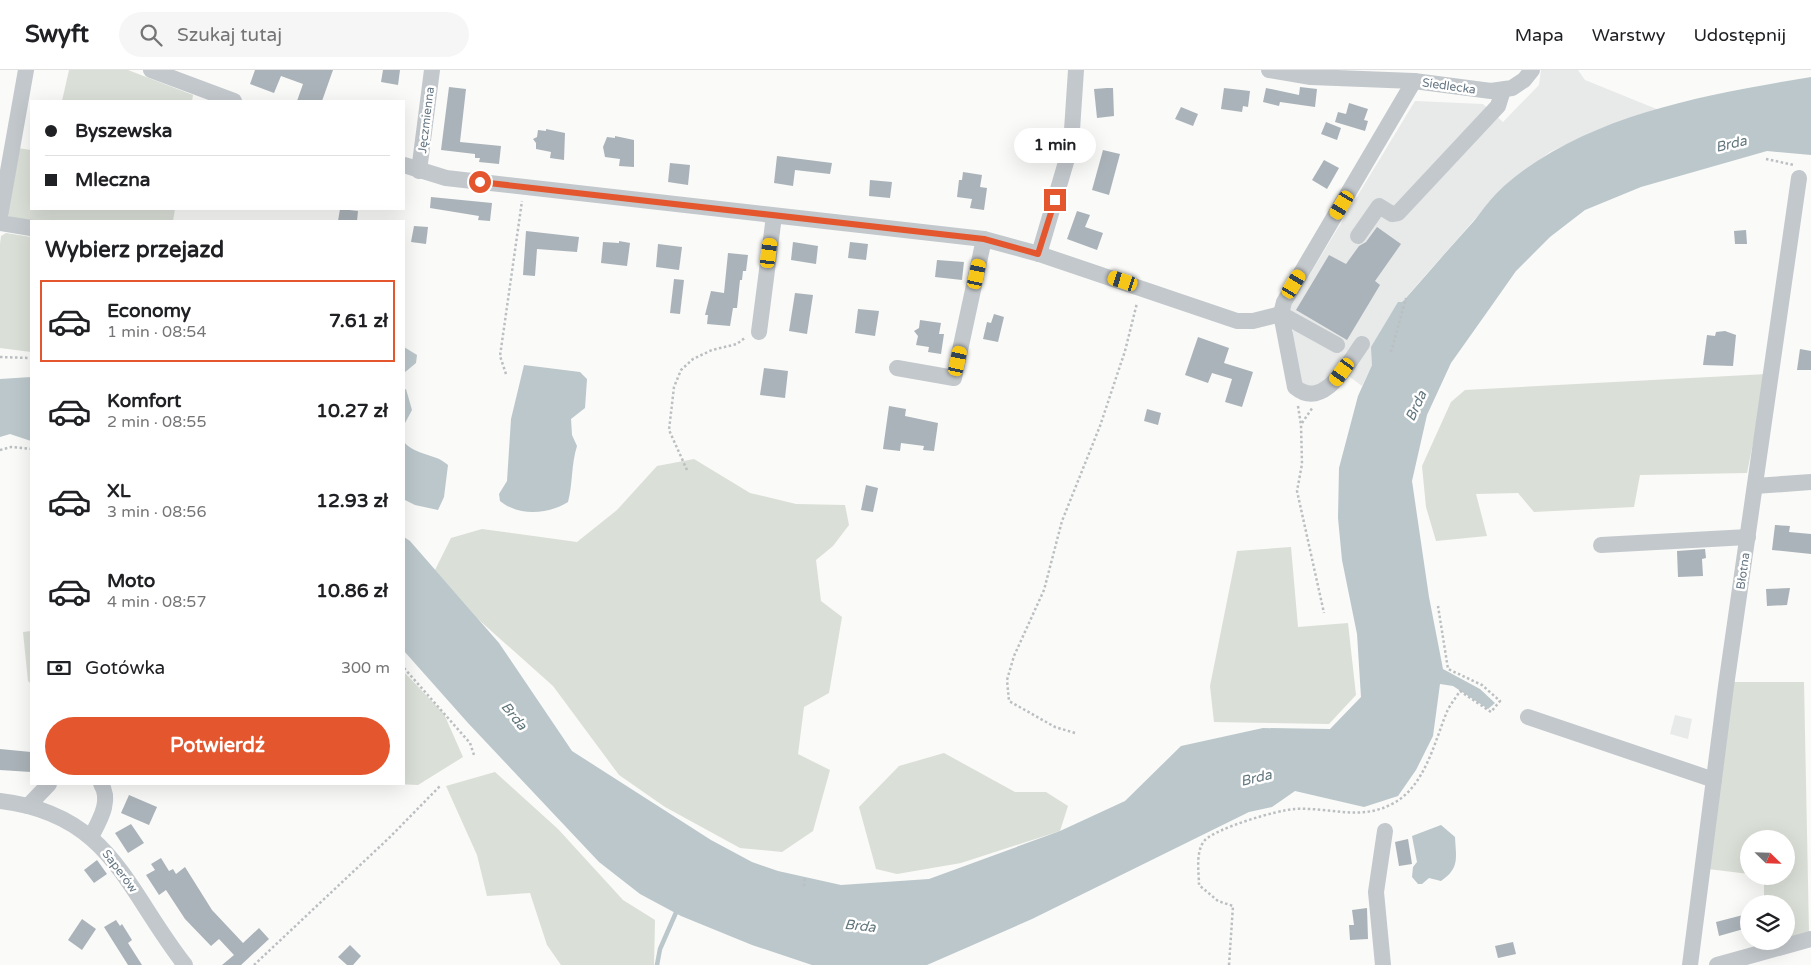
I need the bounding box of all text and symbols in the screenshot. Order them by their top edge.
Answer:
search box [119,12,469,57]
text: Swyft [25,20,89,49]
icon: search [137,21,165,49]
text: Szukaj tutaj [177,24,282,46]
text: Mapa [1515,24,1564,46]
text: Warstwy [1592,24,1665,46]
text: Udostępnij [1693,24,1786,46]
street label: Siedlecka [1421,75,1477,97]
street label: Jęczmienna [415,86,437,154]
text: Byszewska [75,120,172,142]
callout: 1 min [1014,128,1096,162]
water label: Brda [1714,132,1749,156]
text: 1 min [1034,135,1076,155]
text: Mleczna [75,169,151,191]
route start [469,171,491,193]
car [1327,188,1356,222]
route end [1044,189,1066,211]
text: Wybierz przejazd [45,237,224,263]
car [759,237,778,269]
car [966,258,987,290]
car [1279,267,1308,301]
car [1106,269,1139,293]
icon: car [47,299,92,344]
text: Economy [107,300,191,322]
text: 7.61 zł [329,310,388,332]
text: 1 min · 08:54 [107,322,206,342]
car [947,345,968,377]
car [1327,355,1356,389]
water label: Brda [1402,387,1431,424]
icon: car [47,389,92,434]
text: Komfort [107,390,181,412]
text: 10.27 zł [316,400,388,422]
text: 2 min · 08:55 [107,412,206,432]
icon: car [47,479,92,524]
text: XL [107,480,131,502]
text: 12.93 zł [316,490,388,512]
text: 3 min · 08:56 [107,502,206,522]
street label: Błotna [1733,552,1753,590]
icon: car [47,569,92,614]
text: Moto [107,570,155,592]
text: 10.86 zł [316,580,388,602]
text: 4 min · 08:57 [107,592,206,612]
icon: cash [45,654,73,682]
text: Gotówka [85,657,165,679]
text: 300 m [341,658,390,678]
water label: Brda [497,698,531,734]
button: Potwierdź [45,717,390,775]
water label: Brda [1239,766,1274,790]
north arrow [1740,830,1795,885]
map controls [1740,830,1795,950]
street label: Saperów [99,847,141,895]
button: layers [1740,895,1795,950]
water label: Brda [843,916,878,936]

